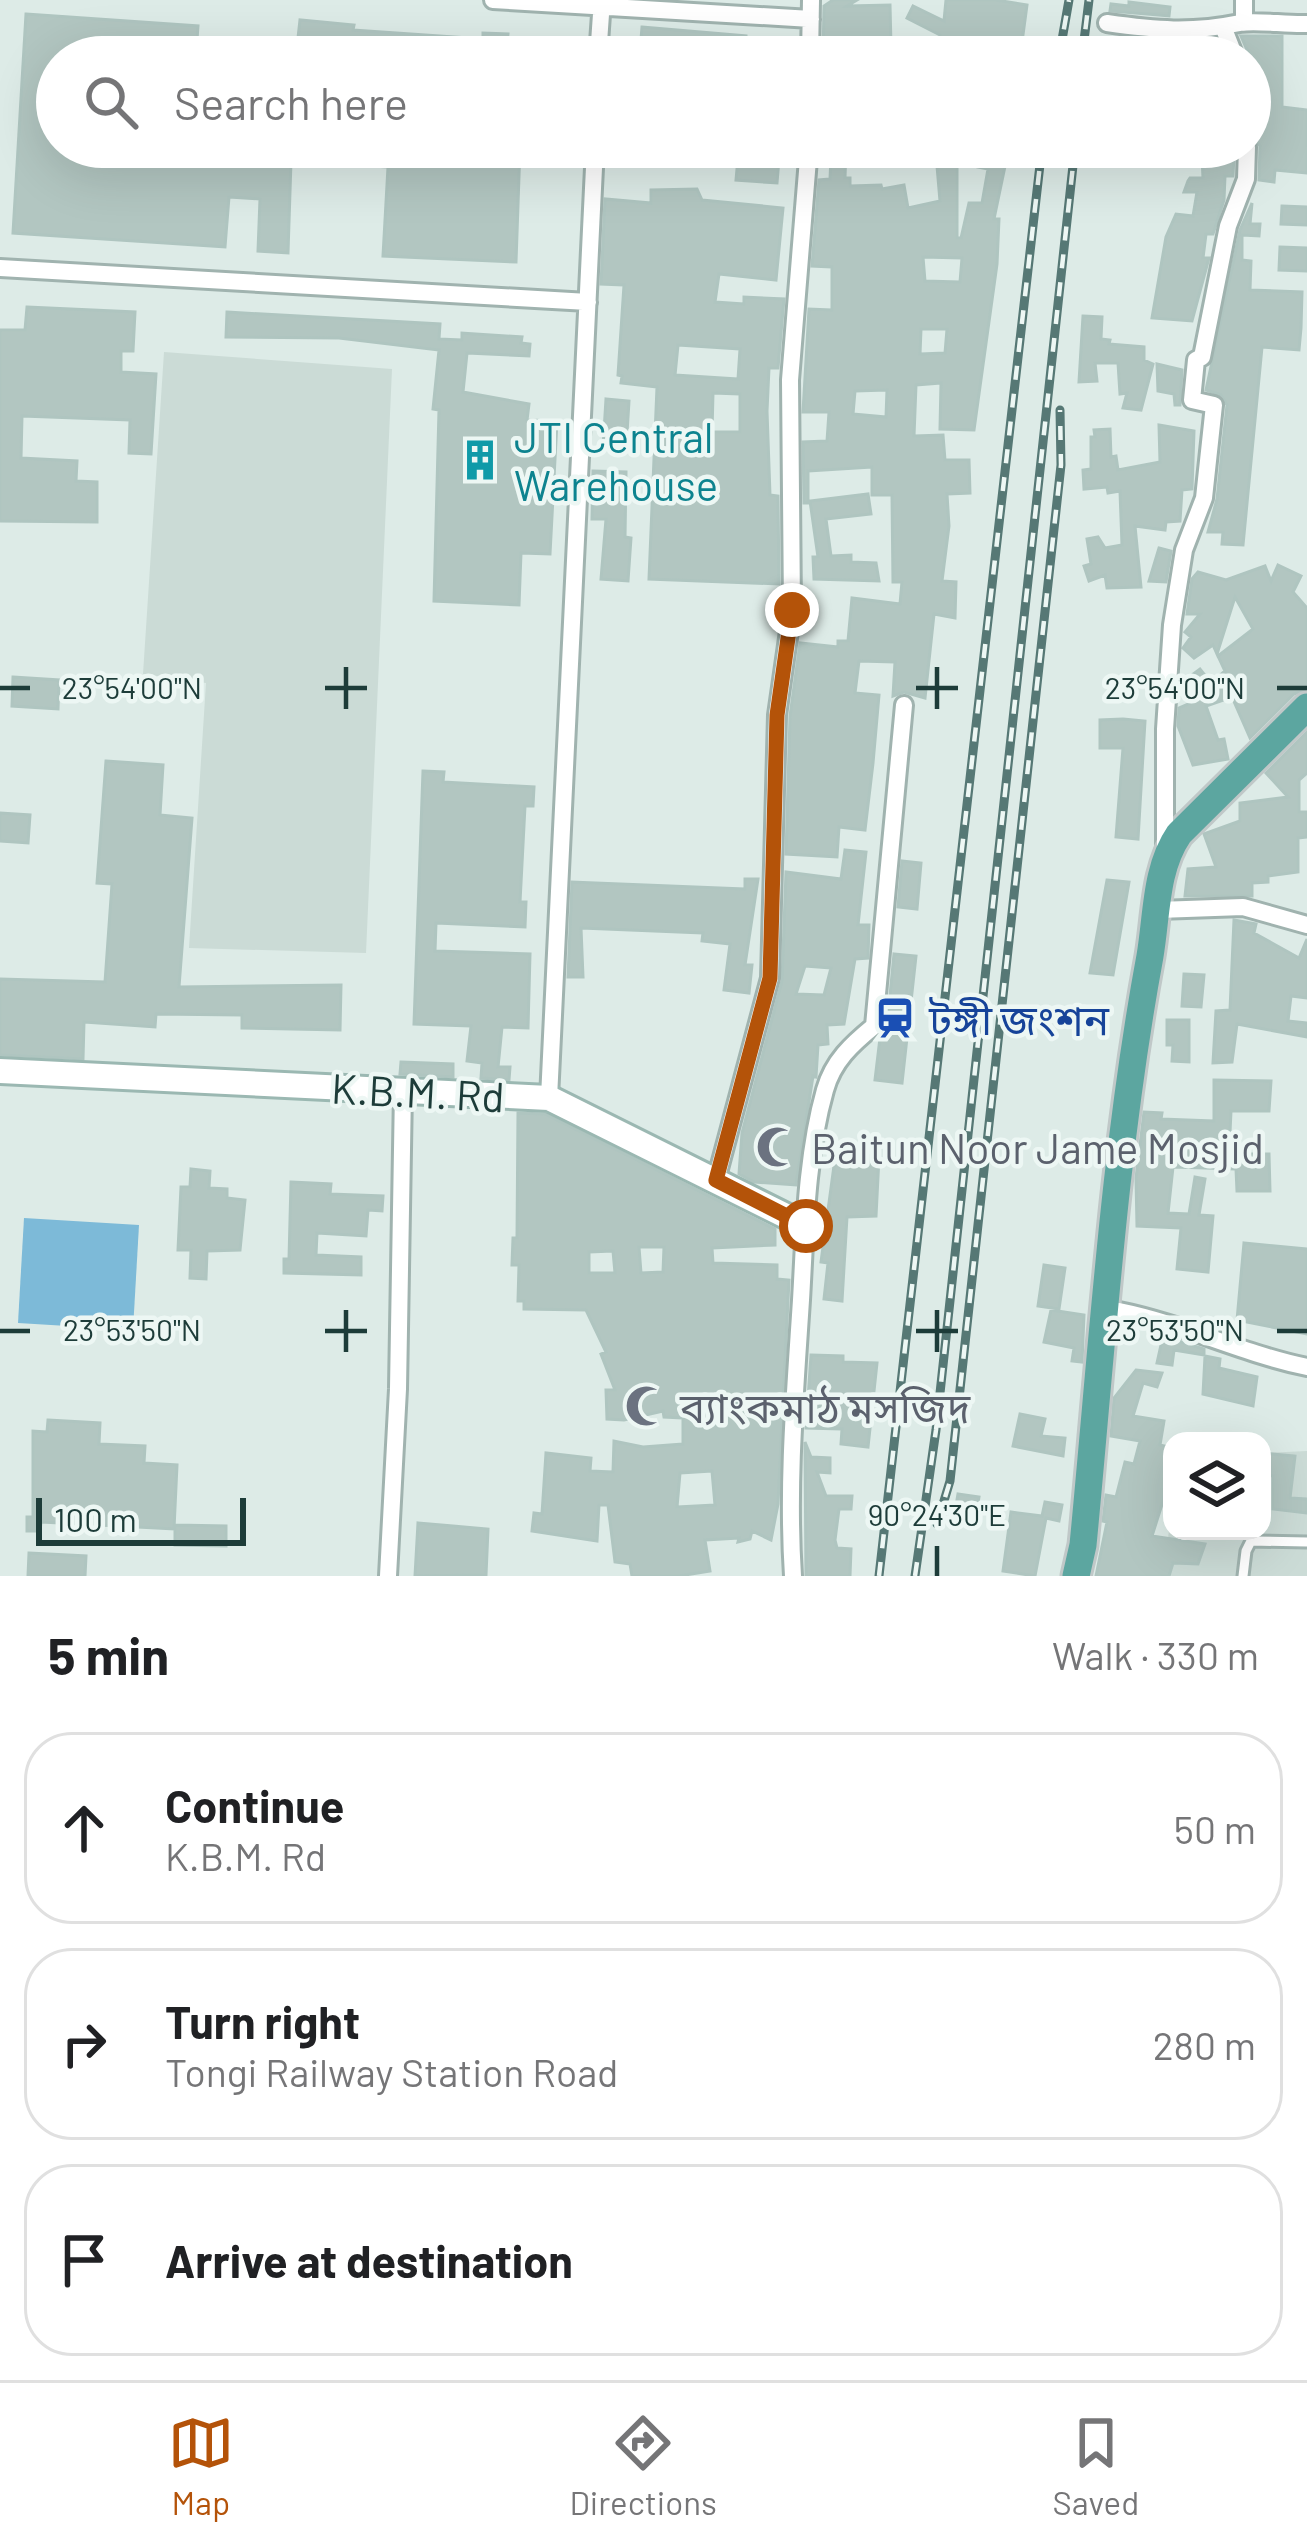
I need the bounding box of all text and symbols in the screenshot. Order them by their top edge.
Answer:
search box [36,36,1271,168]
icon: search [78,69,144,135]
text: Search here [174,75,408,129]
place label: JTI Central Warehouse [514,411,718,509]
building icon: JTI Central Warehouse [457,437,503,483]
route end [765,583,819,637]
text: 23°54'00"N [62,669,202,705]
text: 23°54'00"N [1105,669,1245,705]
place label: টঙ্গী জংশন [928,993,1110,1043]
station icon: টঙ্গী জংশন [872,995,918,1041]
street label: K.B.M. Rd [330,1061,506,1121]
place label: Baitun Noor Jame Mosjid [811,1122,1264,1173]
mosque icon: Baitun Noor Jame Mosjid [754,1124,800,1170]
route start [779,1199,833,1253]
text: 23°53'50"N [63,1311,201,1347]
text: 23°53'50"N [1106,1311,1244,1347]
place label: ব্যাংকমাঠ মসজিদ [679,1381,971,1431]
mosque icon: ব্যাংকমাঠ মসজিদ [623,1383,669,1429]
map controls [1163,1432,1271,1540]
button: layers [1163,1432,1271,1540]
scale bar [36,1492,246,1545]
text: 90°24'30"E [868,1496,1006,1532]
text: 100 m [54,1499,137,1539]
text: 5 min [48,1624,169,1685]
text: Walk · 330 m [1052,1631,1259,1678]
text: Continue [165,1778,344,1832]
icon: ahead [51,1795,117,1861]
text: 50 m [1174,1805,1256,1852]
text: K.B.M. Rd [165,1832,326,1879]
text: Turn right [165,1994,360,2048]
icon: right [51,2011,117,2077]
text: 280 m [1153,2021,1256,2068]
text: Tongi Railway Station Road [165,2048,618,2095]
icon: arrive [51,2227,117,2293]
text: Arrive at destination [165,2233,573,2287]
tab: Map [168,2410,234,2522]
tab: Directions [569,2410,717,2522]
tab: Saved [1053,2410,1139,2522]

